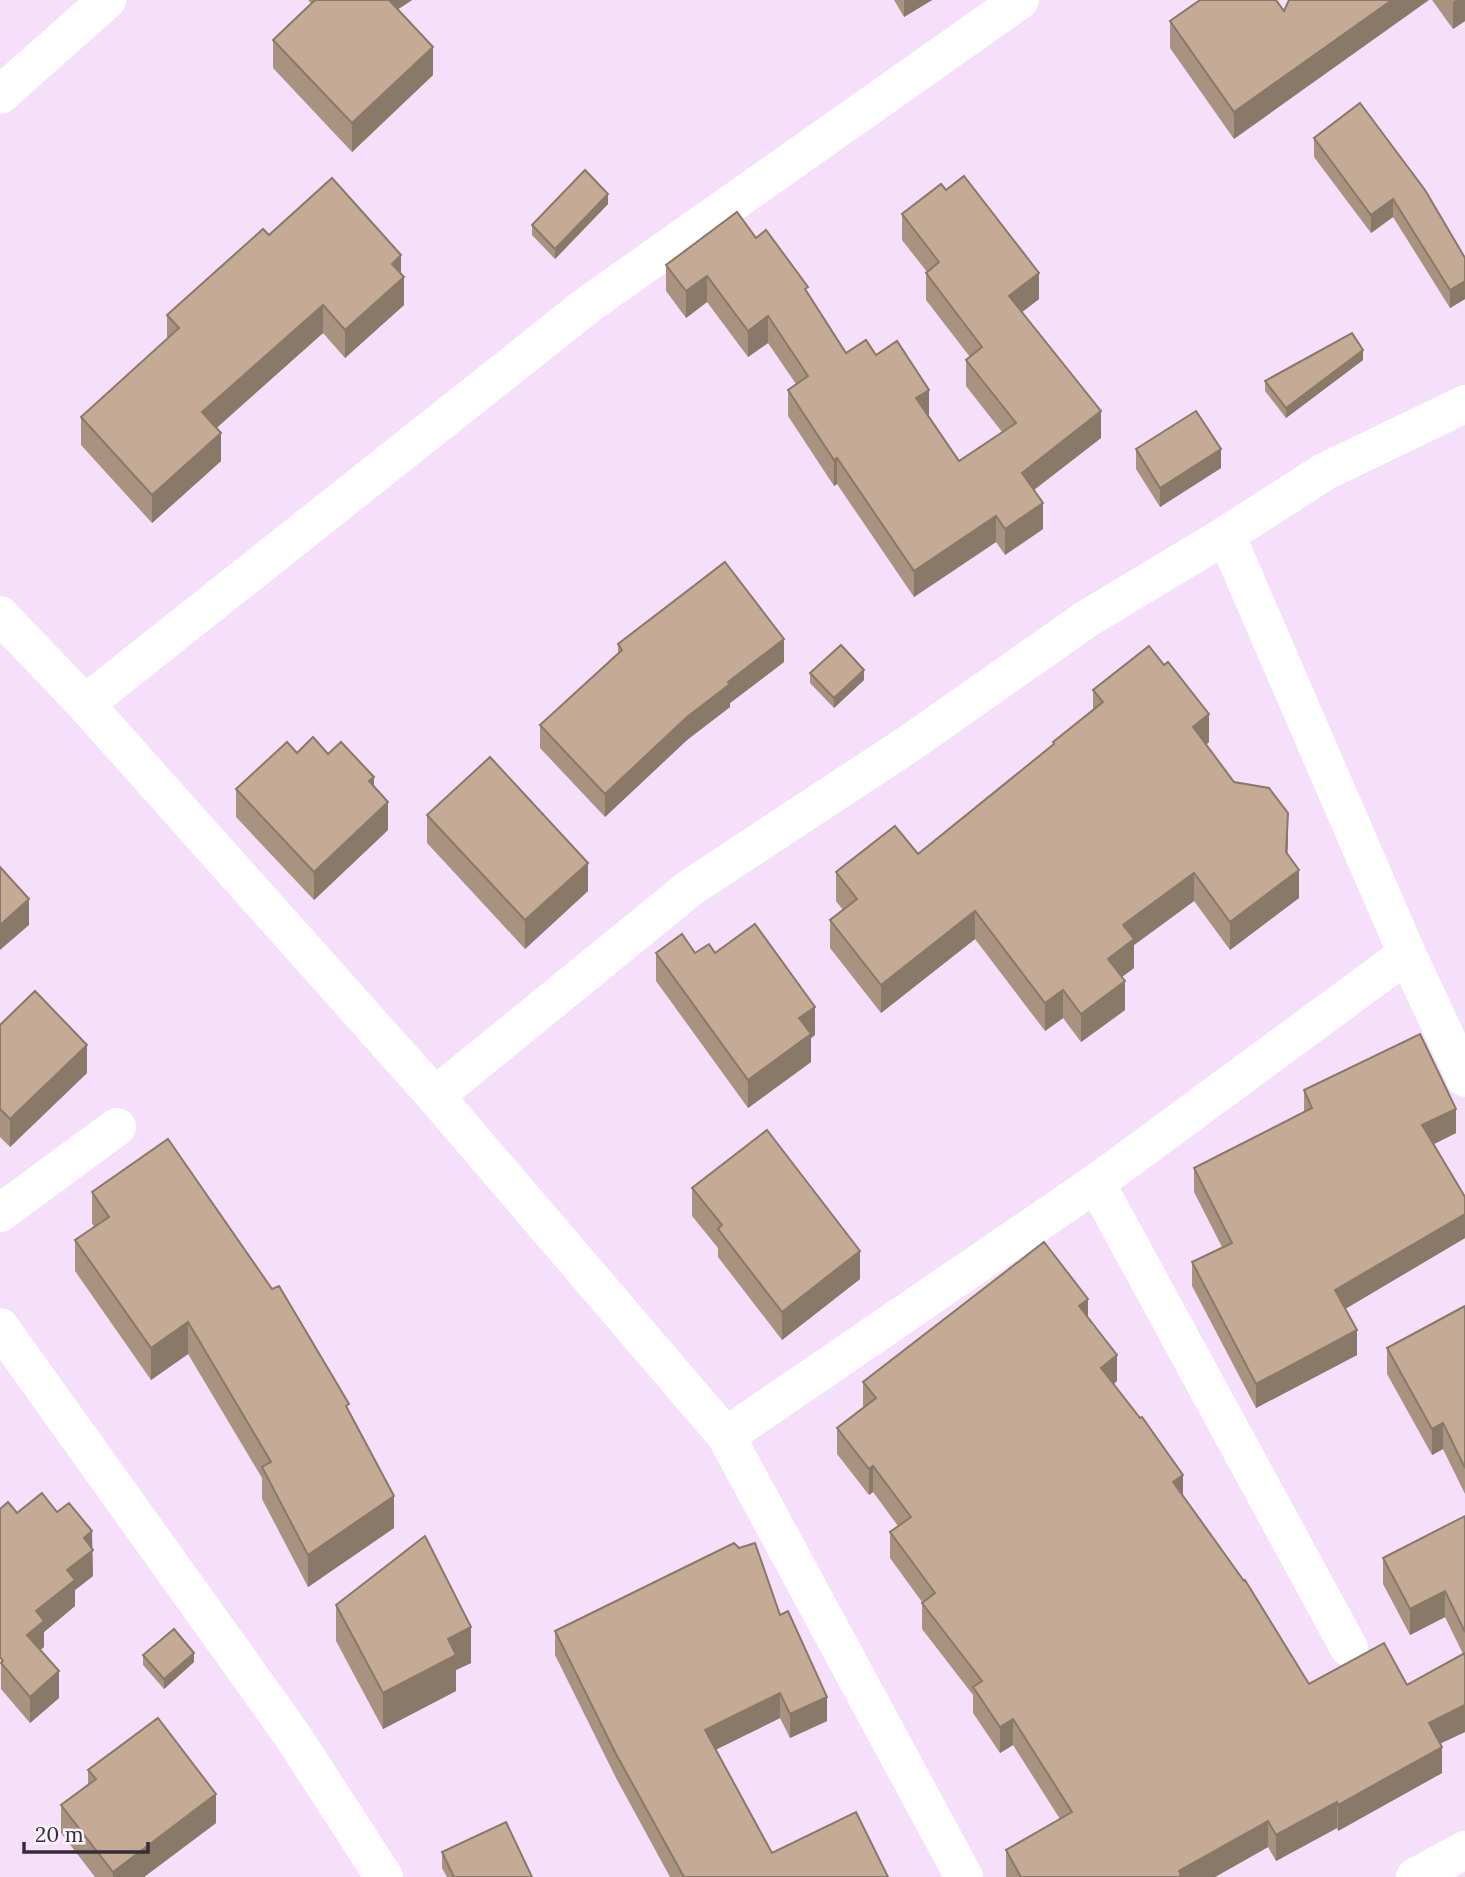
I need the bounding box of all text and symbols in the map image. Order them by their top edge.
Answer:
scale bar [24,1811,149,1855]
text: 20 m [35,1821,84,1848]

